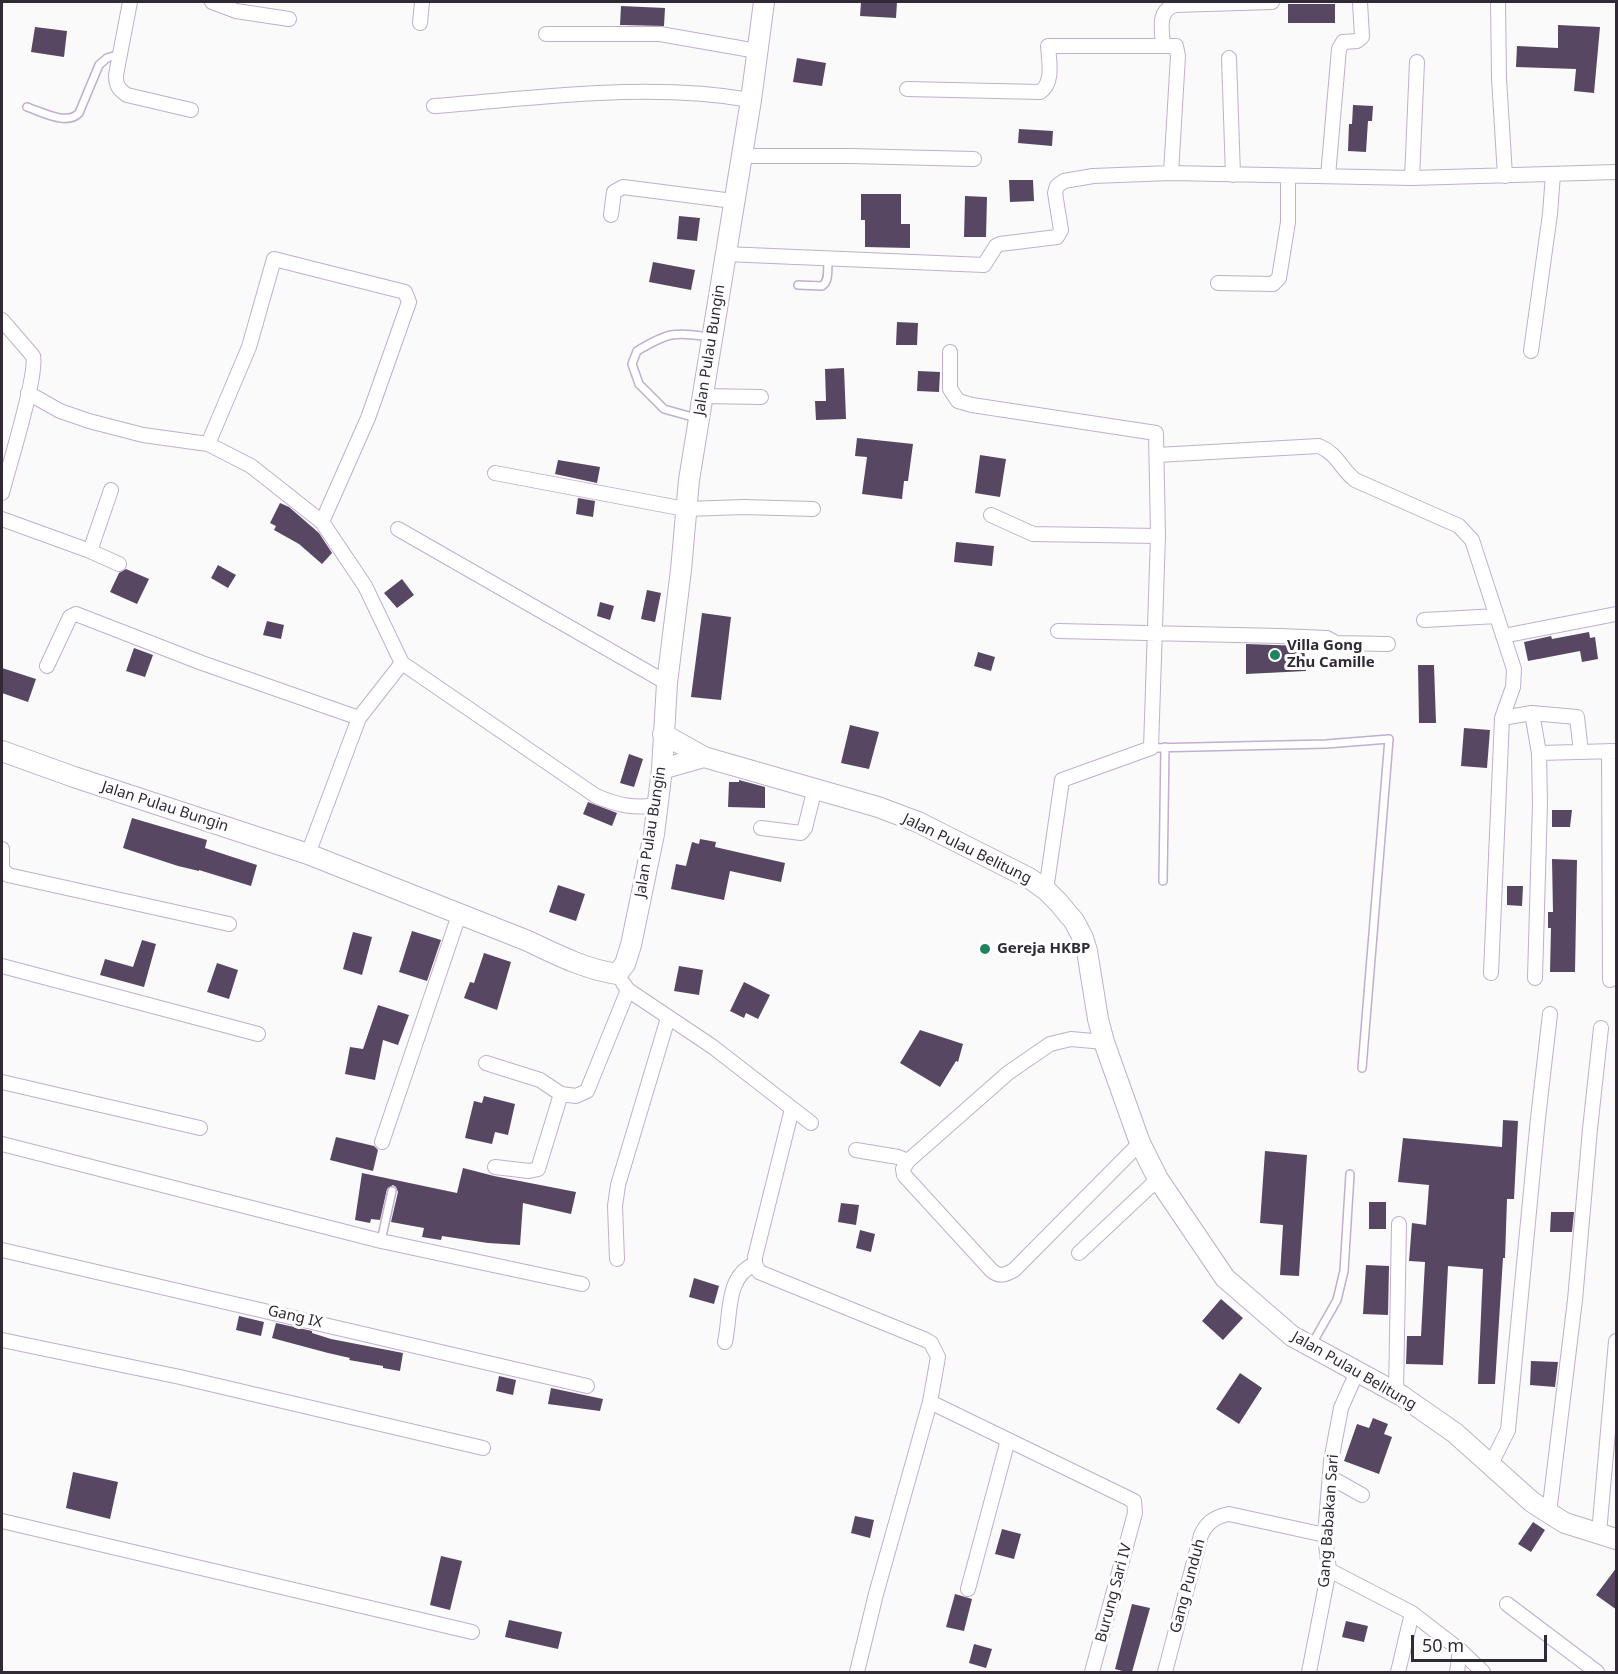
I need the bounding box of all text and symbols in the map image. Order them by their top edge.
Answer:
street label: Jalan Pulau Bungin [691,283,729,417]
place label: Villa Gong Zhu Camille [1287,637,1375,672]
marker: Villa Gong Zhu Camille [1268,648,1282,662]
street label: Jalan Pulau Bungin [632,765,670,899]
street label: Jalan Pulau Bungin [99,778,231,836]
street label: Jalan Pulau Belitung [900,810,1034,888]
place label: Gereja HKBP [997,940,1090,958]
marker: Gereja HKBP [978,942,992,956]
street label: Gang IX [266,1302,324,1332]
street label: Jalan Pulau Belitung [1288,1328,1420,1414]
street label: Gang Babakan Sari [1315,1454,1343,1588]
street label: Gang Punduh [1167,1537,1209,1635]
street label: Burung Sari IV [1092,1542,1136,1644]
scale bar [1414,1623,1550,1661]
text: 50 m [1422,1633,1464,1657]

